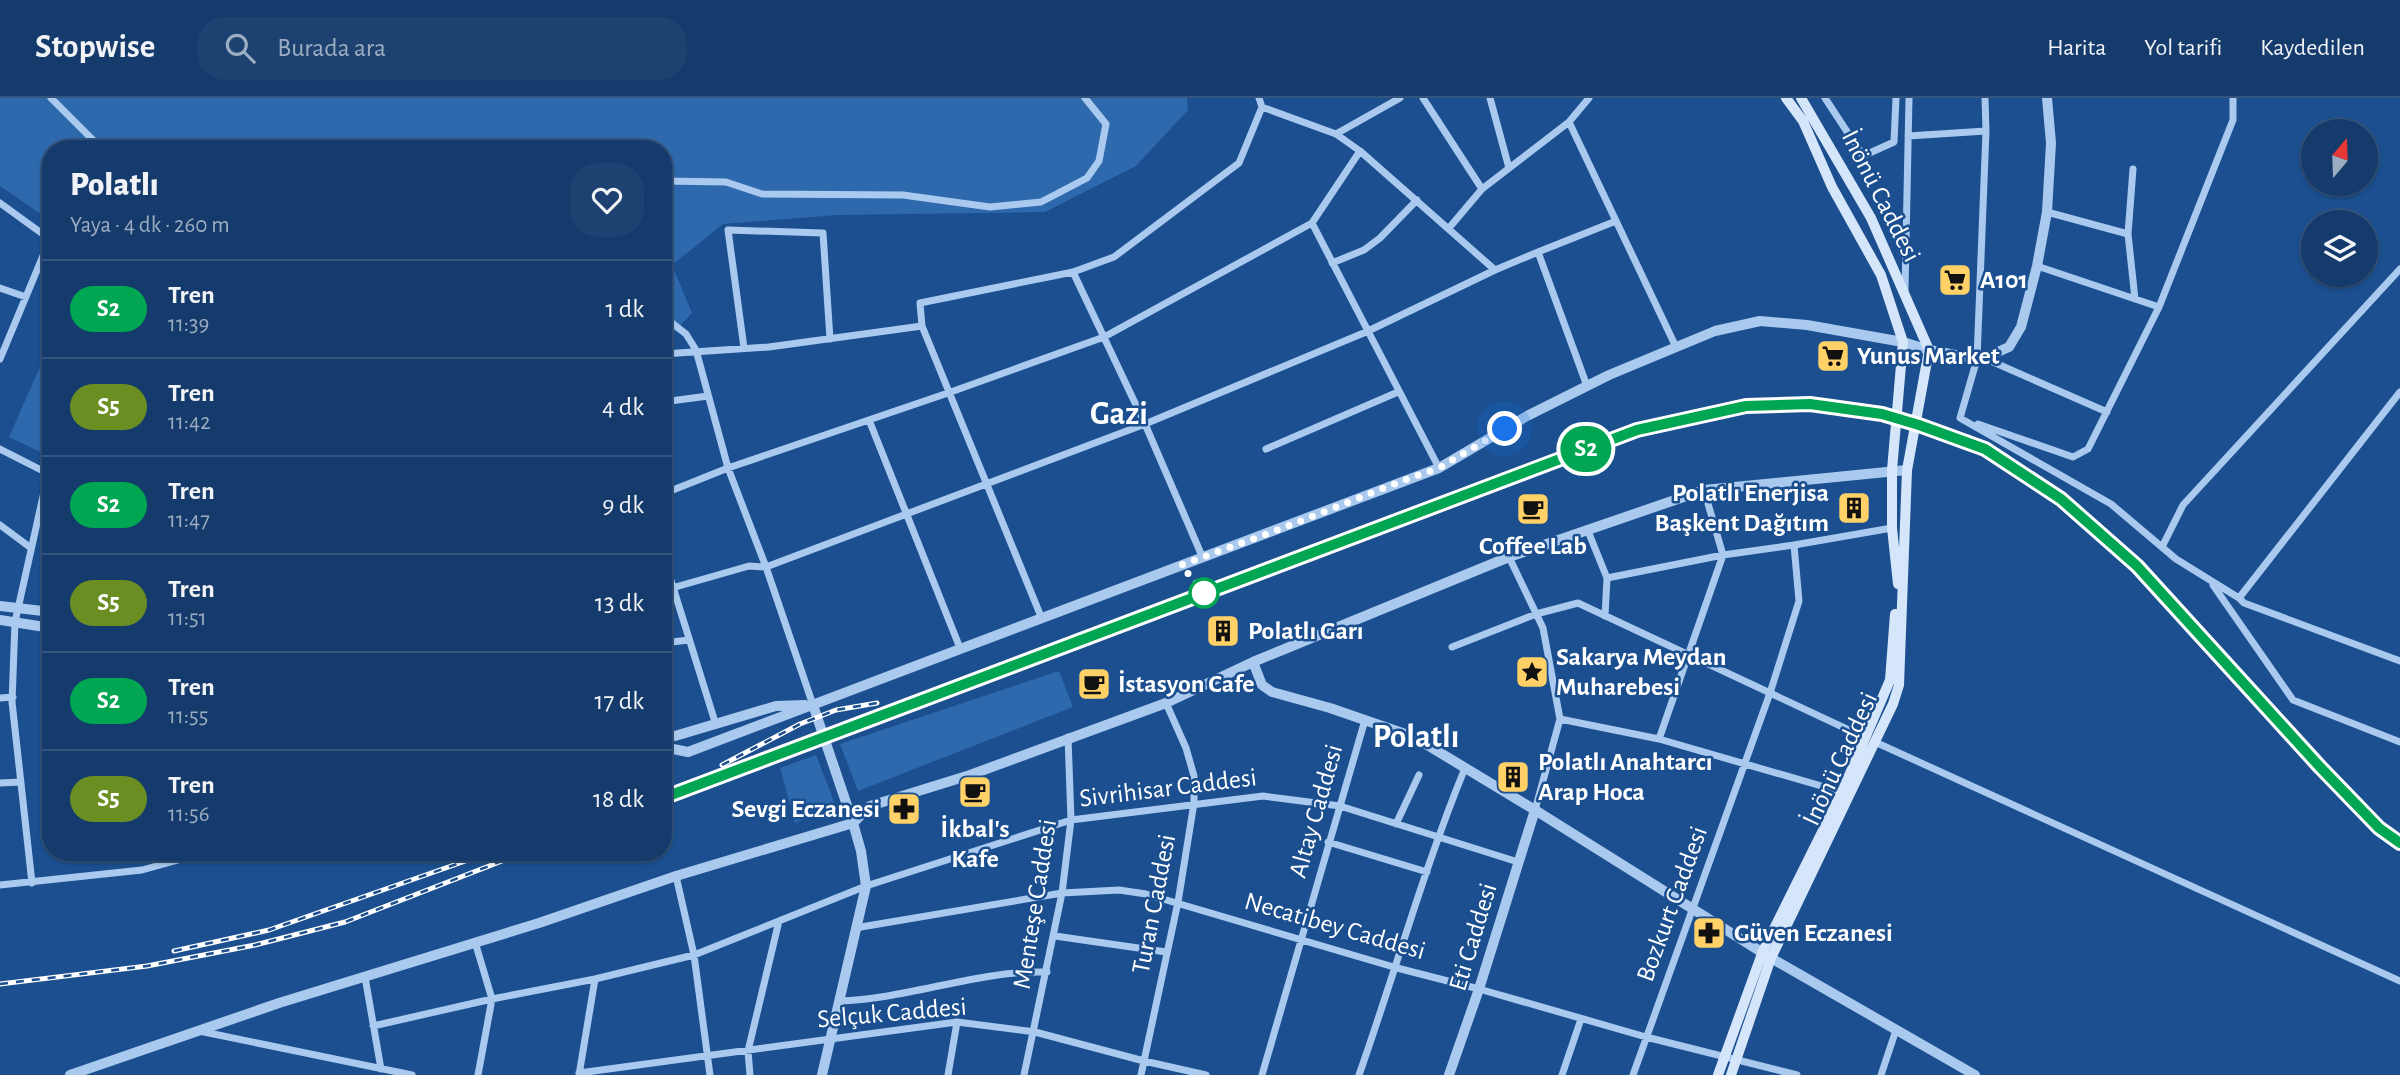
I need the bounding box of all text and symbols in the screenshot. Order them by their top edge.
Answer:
search box [197,17,687,80]
icon: search [221,29,259,67]
text: Stopwise [35,31,155,64]
text: Burada ara [277,35,386,61]
text: Harita [2047,36,2106,60]
text: Yol tarifi [2144,36,2222,60]
text: Kaydedilen [2260,36,2365,60]
north arrow [2301,119,2378,196]
map controls [2301,119,2378,287]
street label: İnönü Caddesi [1837,126,1926,266]
button: heart [570,163,644,237]
text: Polatlı [70,169,159,202]
button: layers [2301,210,2378,287]
text: Yaya · 4 dk · 260 m [70,214,230,237]
supermarket icon: A101 [1936,261,1974,299]
place label: A101 [1980,267,2028,293]
text: Tren [168,282,215,308]
text: 1 dk [605,296,644,322]
text: S2 [97,297,120,321]
text: 11:39 [168,313,209,336]
supermarket icon: Yunus Market [1814,337,1852,375]
place label: Yunus Market [1857,343,2000,369]
text: Tren [168,380,215,406]
text: 4 dk [602,394,644,420]
text: S5 [97,395,120,419]
district label: Gazi [1090,398,1148,431]
text: 11:42 [168,411,211,434]
your location [1487,411,1522,446]
line badge: S2 [1554,426,1618,472]
text: S2 [1574,437,1598,461]
text: Tren [168,478,215,504]
place label: Polatlı Enerjisa Başkent Dağıtım [1654,480,1829,536]
building icon: Polatlı Enerjisa Başkent Dağıtım [1835,489,1873,527]
cafe icon: Coffee Lab [1514,490,1552,528]
text: 9 dk [602,492,644,518]
text: S2 [97,493,120,517]
text: 11:47 [168,509,210,532]
place label: Coffee Lab [1479,533,1587,559]
text: Tren [168,576,215,602]
unlabelled marker [1189,578,1219,608]
text: 13 dk [595,590,644,616]
text: S5 [97,591,120,615]
text: 11:51 [168,607,207,630]
building icon: Polatlı Garı [1204,612,1242,650]
place label: Polatlı Garı [1248,618,1364,644]
place label: Sakarya Meydan Muharebesi [1556,644,1726,700]
place icon: Sakarya Meydan Muharebesi [1513,653,1551,691]
cafe icon: İstasyon Cafe [1075,665,1113,703]
place label: İstasyon Cafe [1118,670,1255,697]
text: Tren [168,674,215,700]
text: 17 dk [595,688,644,714]
street label: İnönü Caddesi [1797,688,1882,830]
text: S2 [97,689,120,713]
text: 11:55 [168,705,208,728]
district label: Polatlı [1373,721,1459,754]
street label: Altay Caddesi [1285,741,1347,881]
place label: Polatlı Anahtarcı Arap Hoca [1538,749,1713,805]
building icon: Polatlı Anahtarcı Arap Hoca [1494,758,1532,796]
street label: Sivrihisar Caddesi [1078,764,1258,812]
text: Tren [168,772,215,798]
cafe icon: İkbal's Kafe [956,773,994,811]
text: 18 dk [593,786,644,812]
text: S5 [97,787,120,811]
pharmacy icon: Sevgi Eczanesi [885,790,923,828]
place label: Sevgi Eczanesi [731,796,880,822]
text: 11:56 [168,803,210,826]
place label: İkbal's Kafe [940,815,1010,872]
street label: Menteşe Caddesi [1009,817,1061,991]
street label: Bozkurt Caddesi [1632,823,1712,985]
street label: Turan Caddesi [1128,832,1180,976]
street label: Eti Caddesi [1444,880,1502,994]
street label: Necatibey Caddesi [1242,888,1428,964]
pharmacy icon: Güven Eczanesi [1690,914,1728,952]
place label: Güven Eczanesi [1734,920,1893,946]
street label: Selçuk Caddesi [816,994,968,1032]

